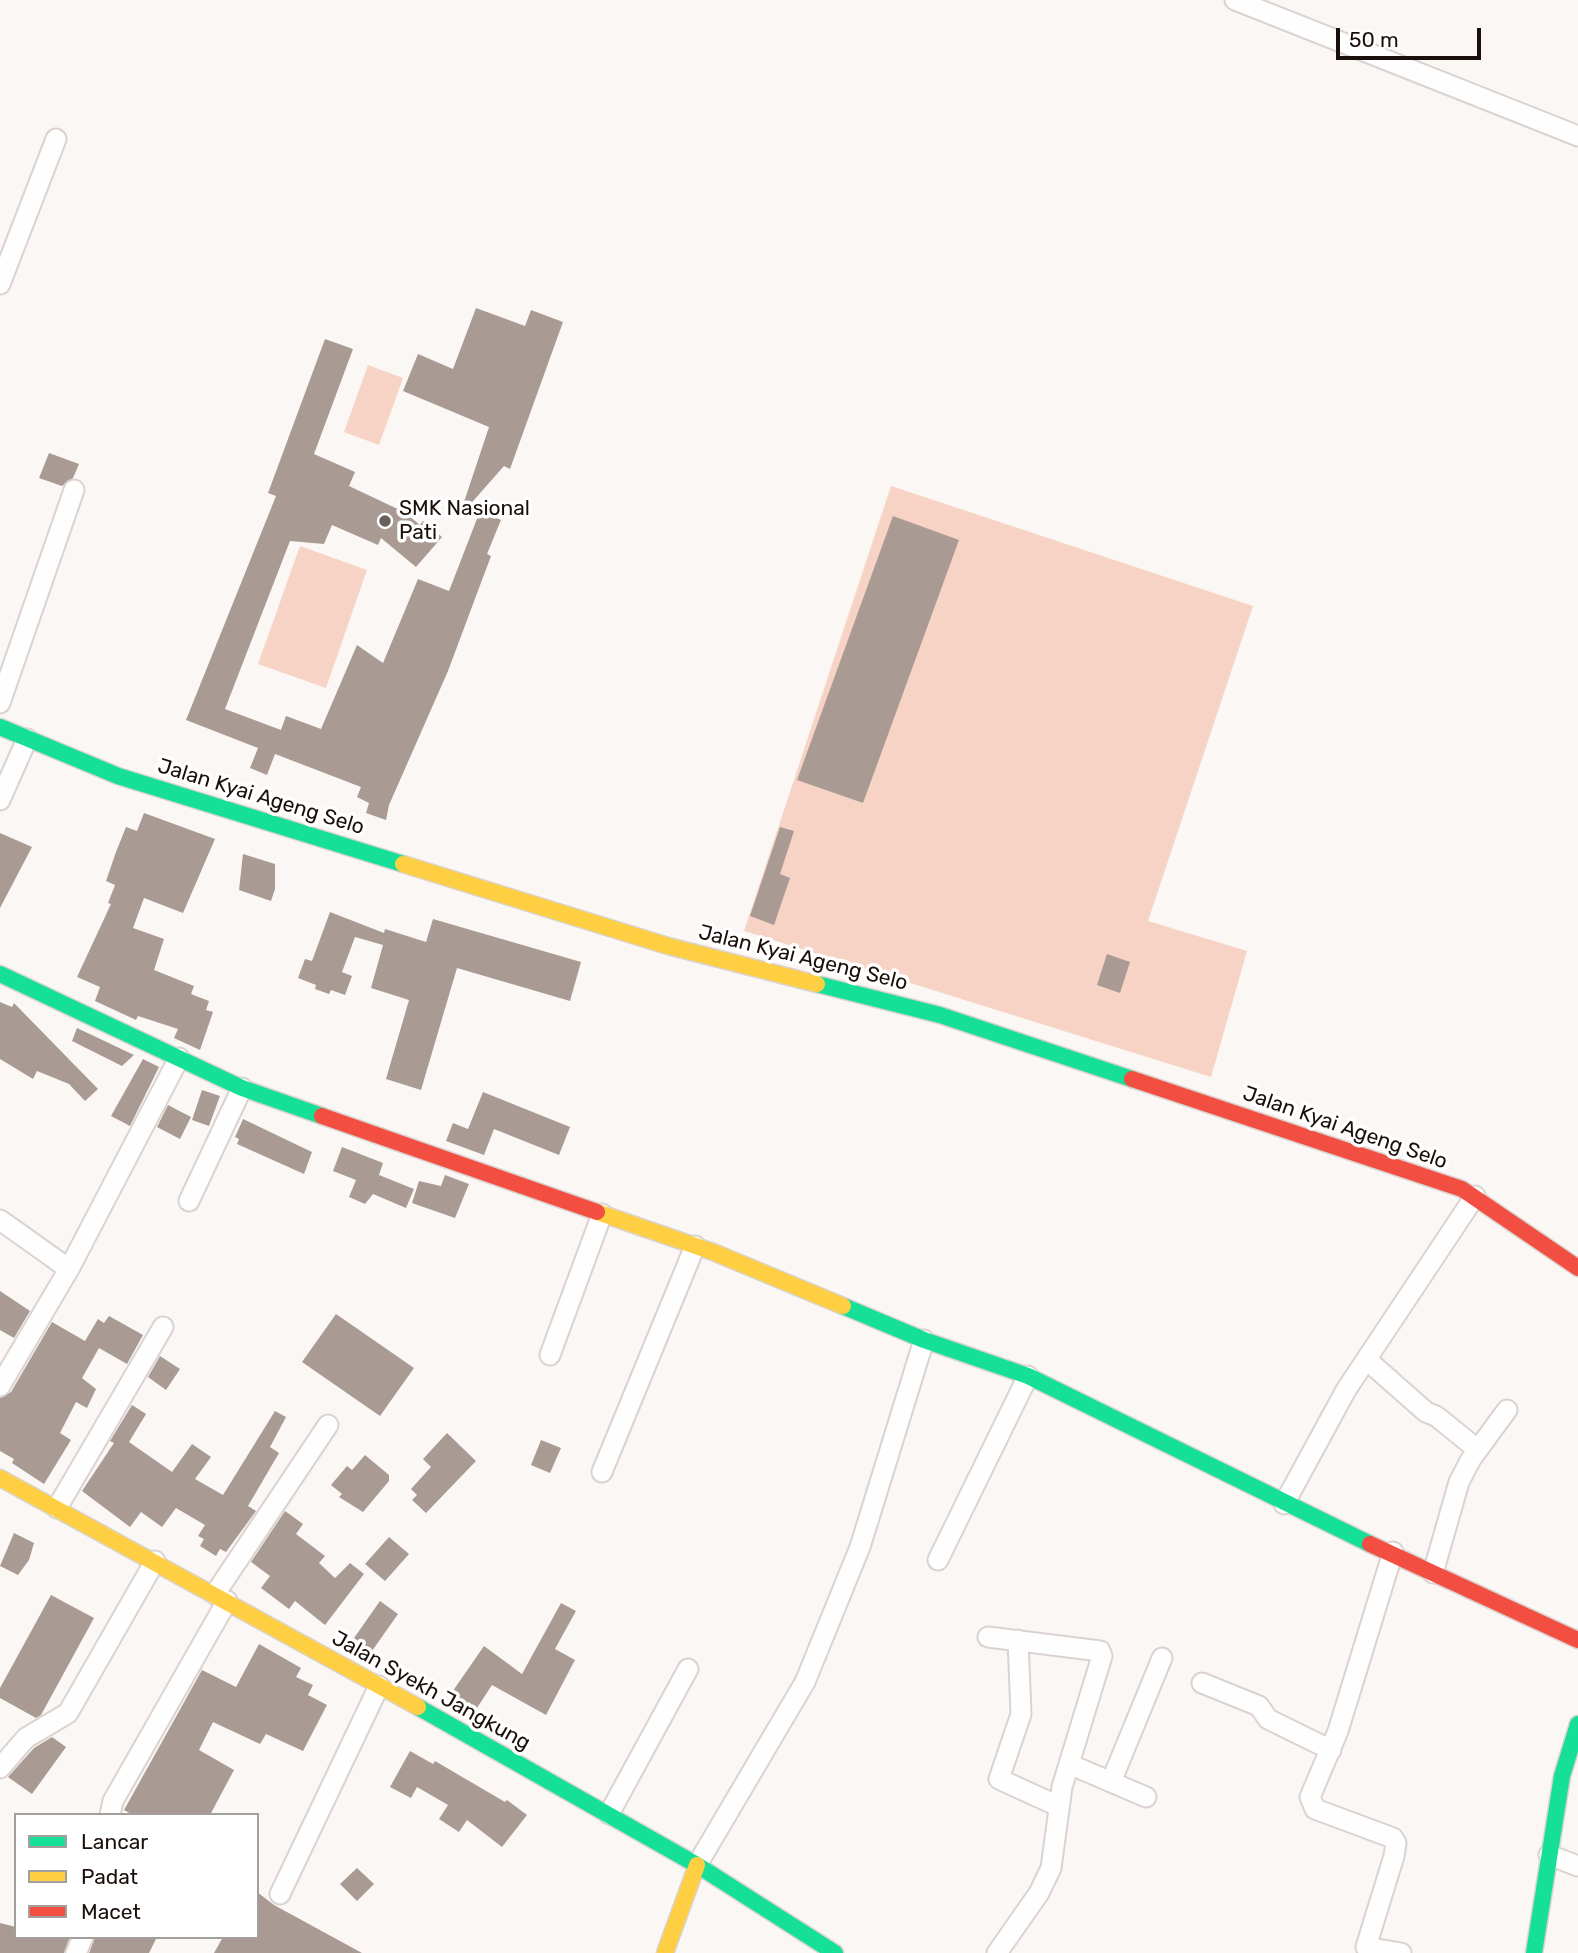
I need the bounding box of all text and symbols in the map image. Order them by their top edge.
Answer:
scale bar [1340,14,1485,58]
text: 50 m [1349,27,1399,52]
place label: SMK Nasional Pati [399,496,530,546]
marker: SMK Nasional Pati [377,513,393,529]
street label: Jalan Kyai Ageng Selo [155,754,367,840]
street label: Jalan Kyai Ageng Selo [696,920,910,996]
street label: Jalan Kyai Ageng Selo [1239,1081,1451,1175]
street label: Jalan Syekh Jangkung [327,1626,535,1756]
legend [14,1813,259,1939]
text: Lancar [81,1829,148,1854]
text: Padat [81,1864,138,1889]
text: Macet [81,1899,141,1924]

